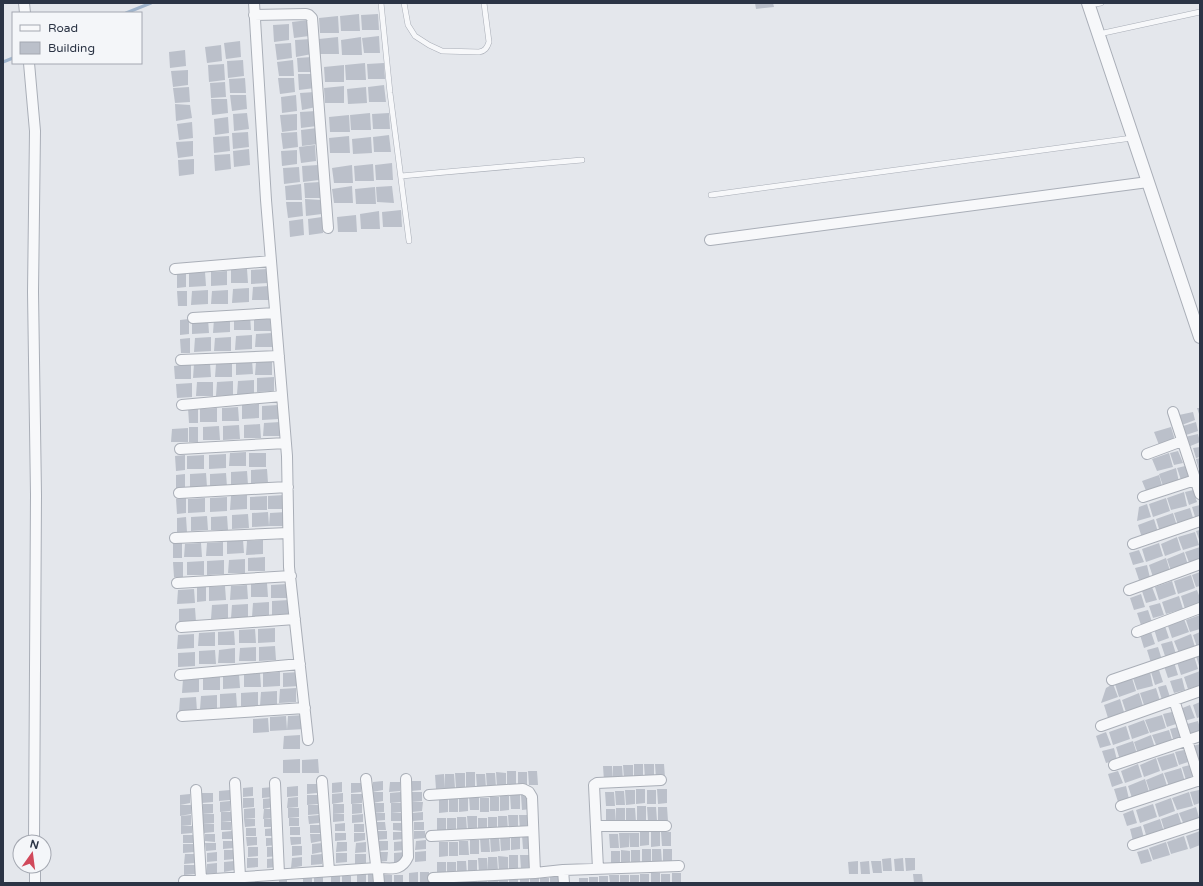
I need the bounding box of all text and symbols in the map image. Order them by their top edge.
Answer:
legend [12,12,142,64]
text: Road [48,21,78,35]
text: Building [48,41,95,55]
north arrow [12,834,52,874]
text: N [28,837,40,852]

